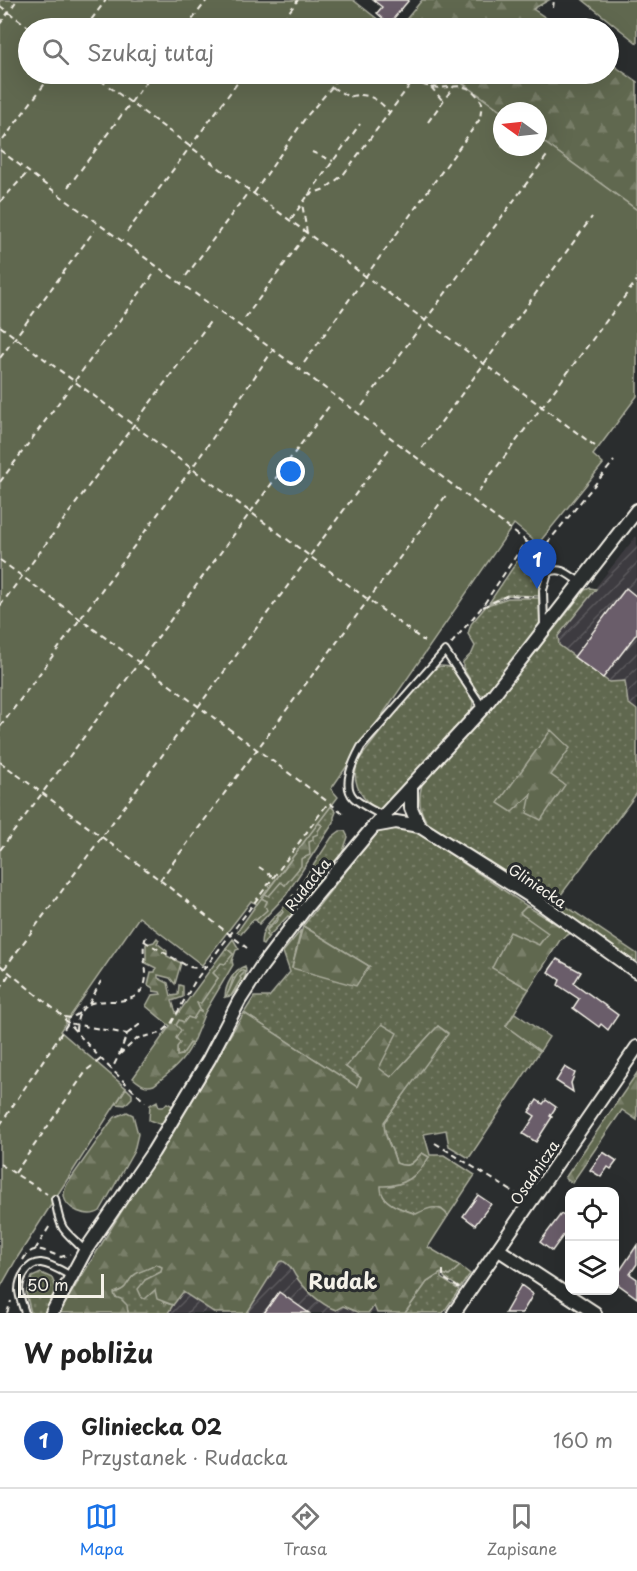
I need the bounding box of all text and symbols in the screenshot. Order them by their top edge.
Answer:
search box [18,18,619,84]
icon: search [39,35,72,68]
text: Szukaj tutaj [87,35,214,68]
north arrow [493,102,547,156]
your location [276,457,305,486]
pin: 1 [518,540,556,589]
street label: Rudacka [278,852,336,915]
street label: Gliniecka [504,857,572,913]
street label: Osadnicza [504,1135,564,1209]
map controls [565,1187,619,1295]
button: locate [565,1187,619,1241]
button: layers [565,1241,619,1295]
district label: Rudak [309,1264,377,1296]
scale bar [18,1271,104,1298]
text: 50 m [27,1272,68,1296]
text: W pobliżu [24,1333,153,1372]
text: Gliniecka 02 [81,1409,222,1442]
text: 1 [39,1425,48,1455]
text: 160 m [553,1425,613,1455]
text: Przystanek · Rudacka [81,1442,287,1472]
tab: Mapa [80,1500,124,1560]
tab: Trasa [284,1500,327,1560]
tab: Zapisane [487,1500,557,1560]

